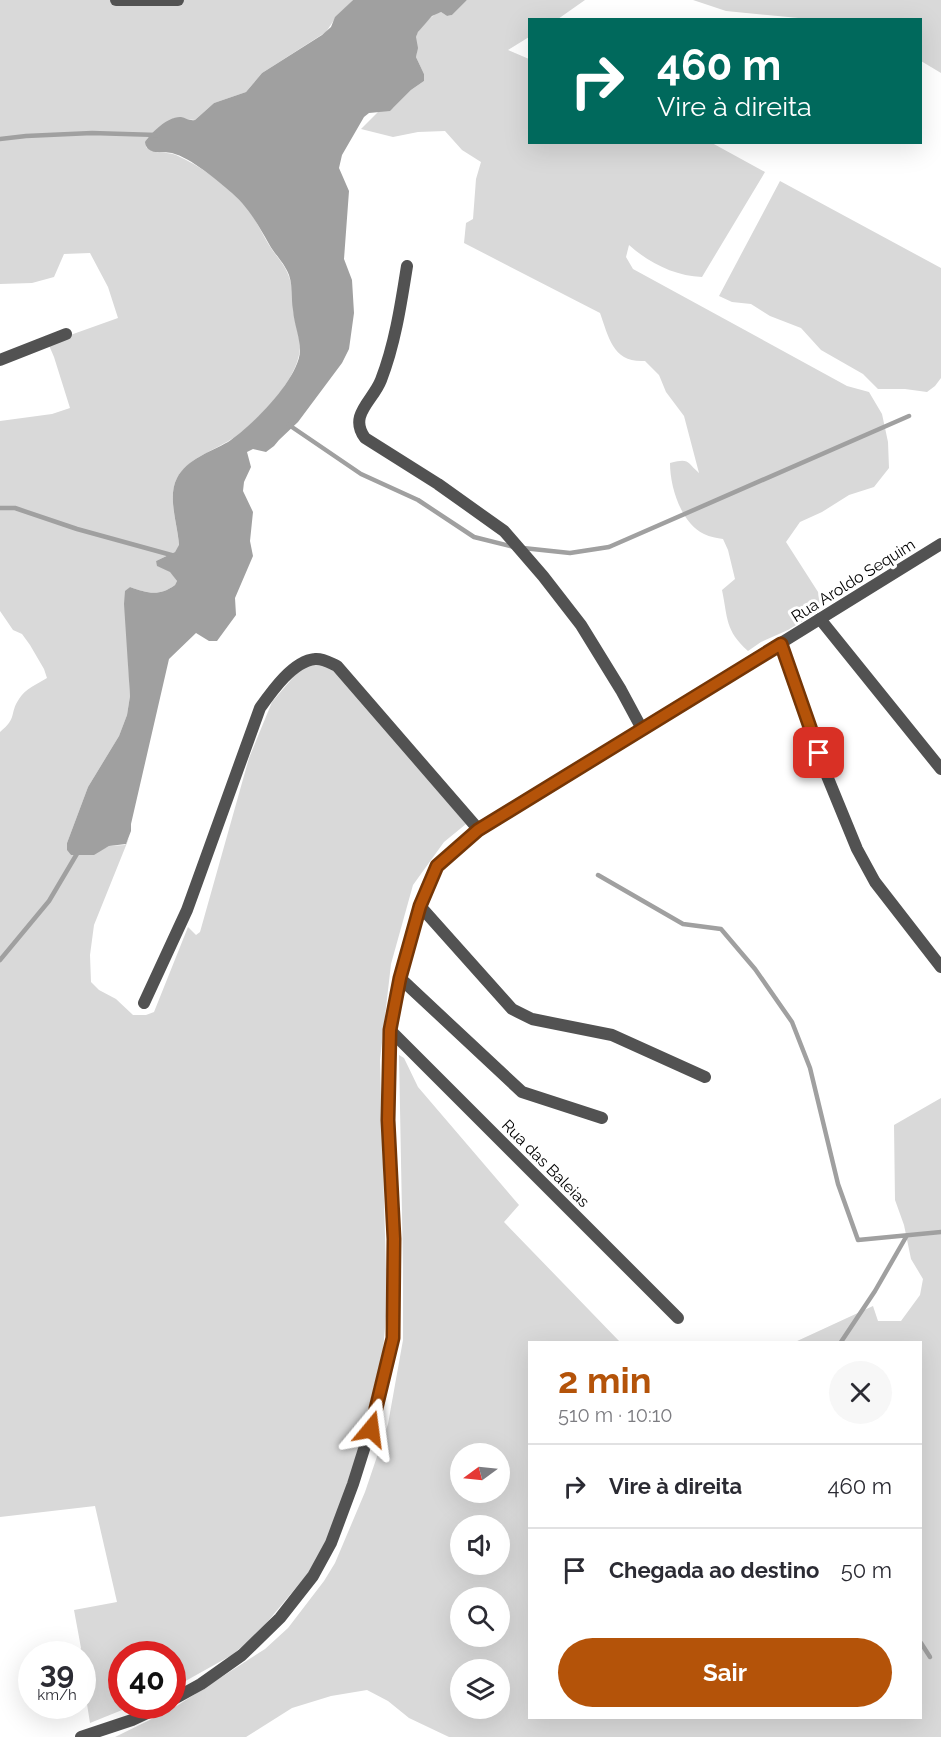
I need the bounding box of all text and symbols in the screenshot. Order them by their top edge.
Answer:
text: 460 m [657,41,781,90]
icon: right [558,42,636,120]
text: Vire à direita [657,91,812,122]
street label: Rua Aroldo Sequim [788,535,919,626]
pin [793,727,844,778]
icon: arrive [802,736,835,769]
street label: Rua das Baleias [498,1116,594,1211]
text: 2 min [558,1359,651,1401]
button: close [829,1361,892,1424]
position arrow [339,1397,403,1461]
text: 510 m · 10:10 [558,1403,673,1427]
north arrow [450,1443,510,1503]
map controls [450,1443,510,1719]
icon: right [558,1470,591,1503]
text: Vire à direita [609,1473,742,1499]
text: 460 m [827,1473,892,1499]
button: sound [450,1515,510,1575]
icon: arrive [558,1554,591,1587]
text: Chegada ao destino [609,1557,819,1583]
text: 50 m [841,1557,892,1583]
button: search [450,1587,510,1647]
button: Sair [558,1638,892,1707]
speed limit sign: 40 [108,1641,186,1719]
text: 39 [40,1655,74,1690]
button: layers [450,1659,510,1719]
text: km/h [37,1686,77,1704]

